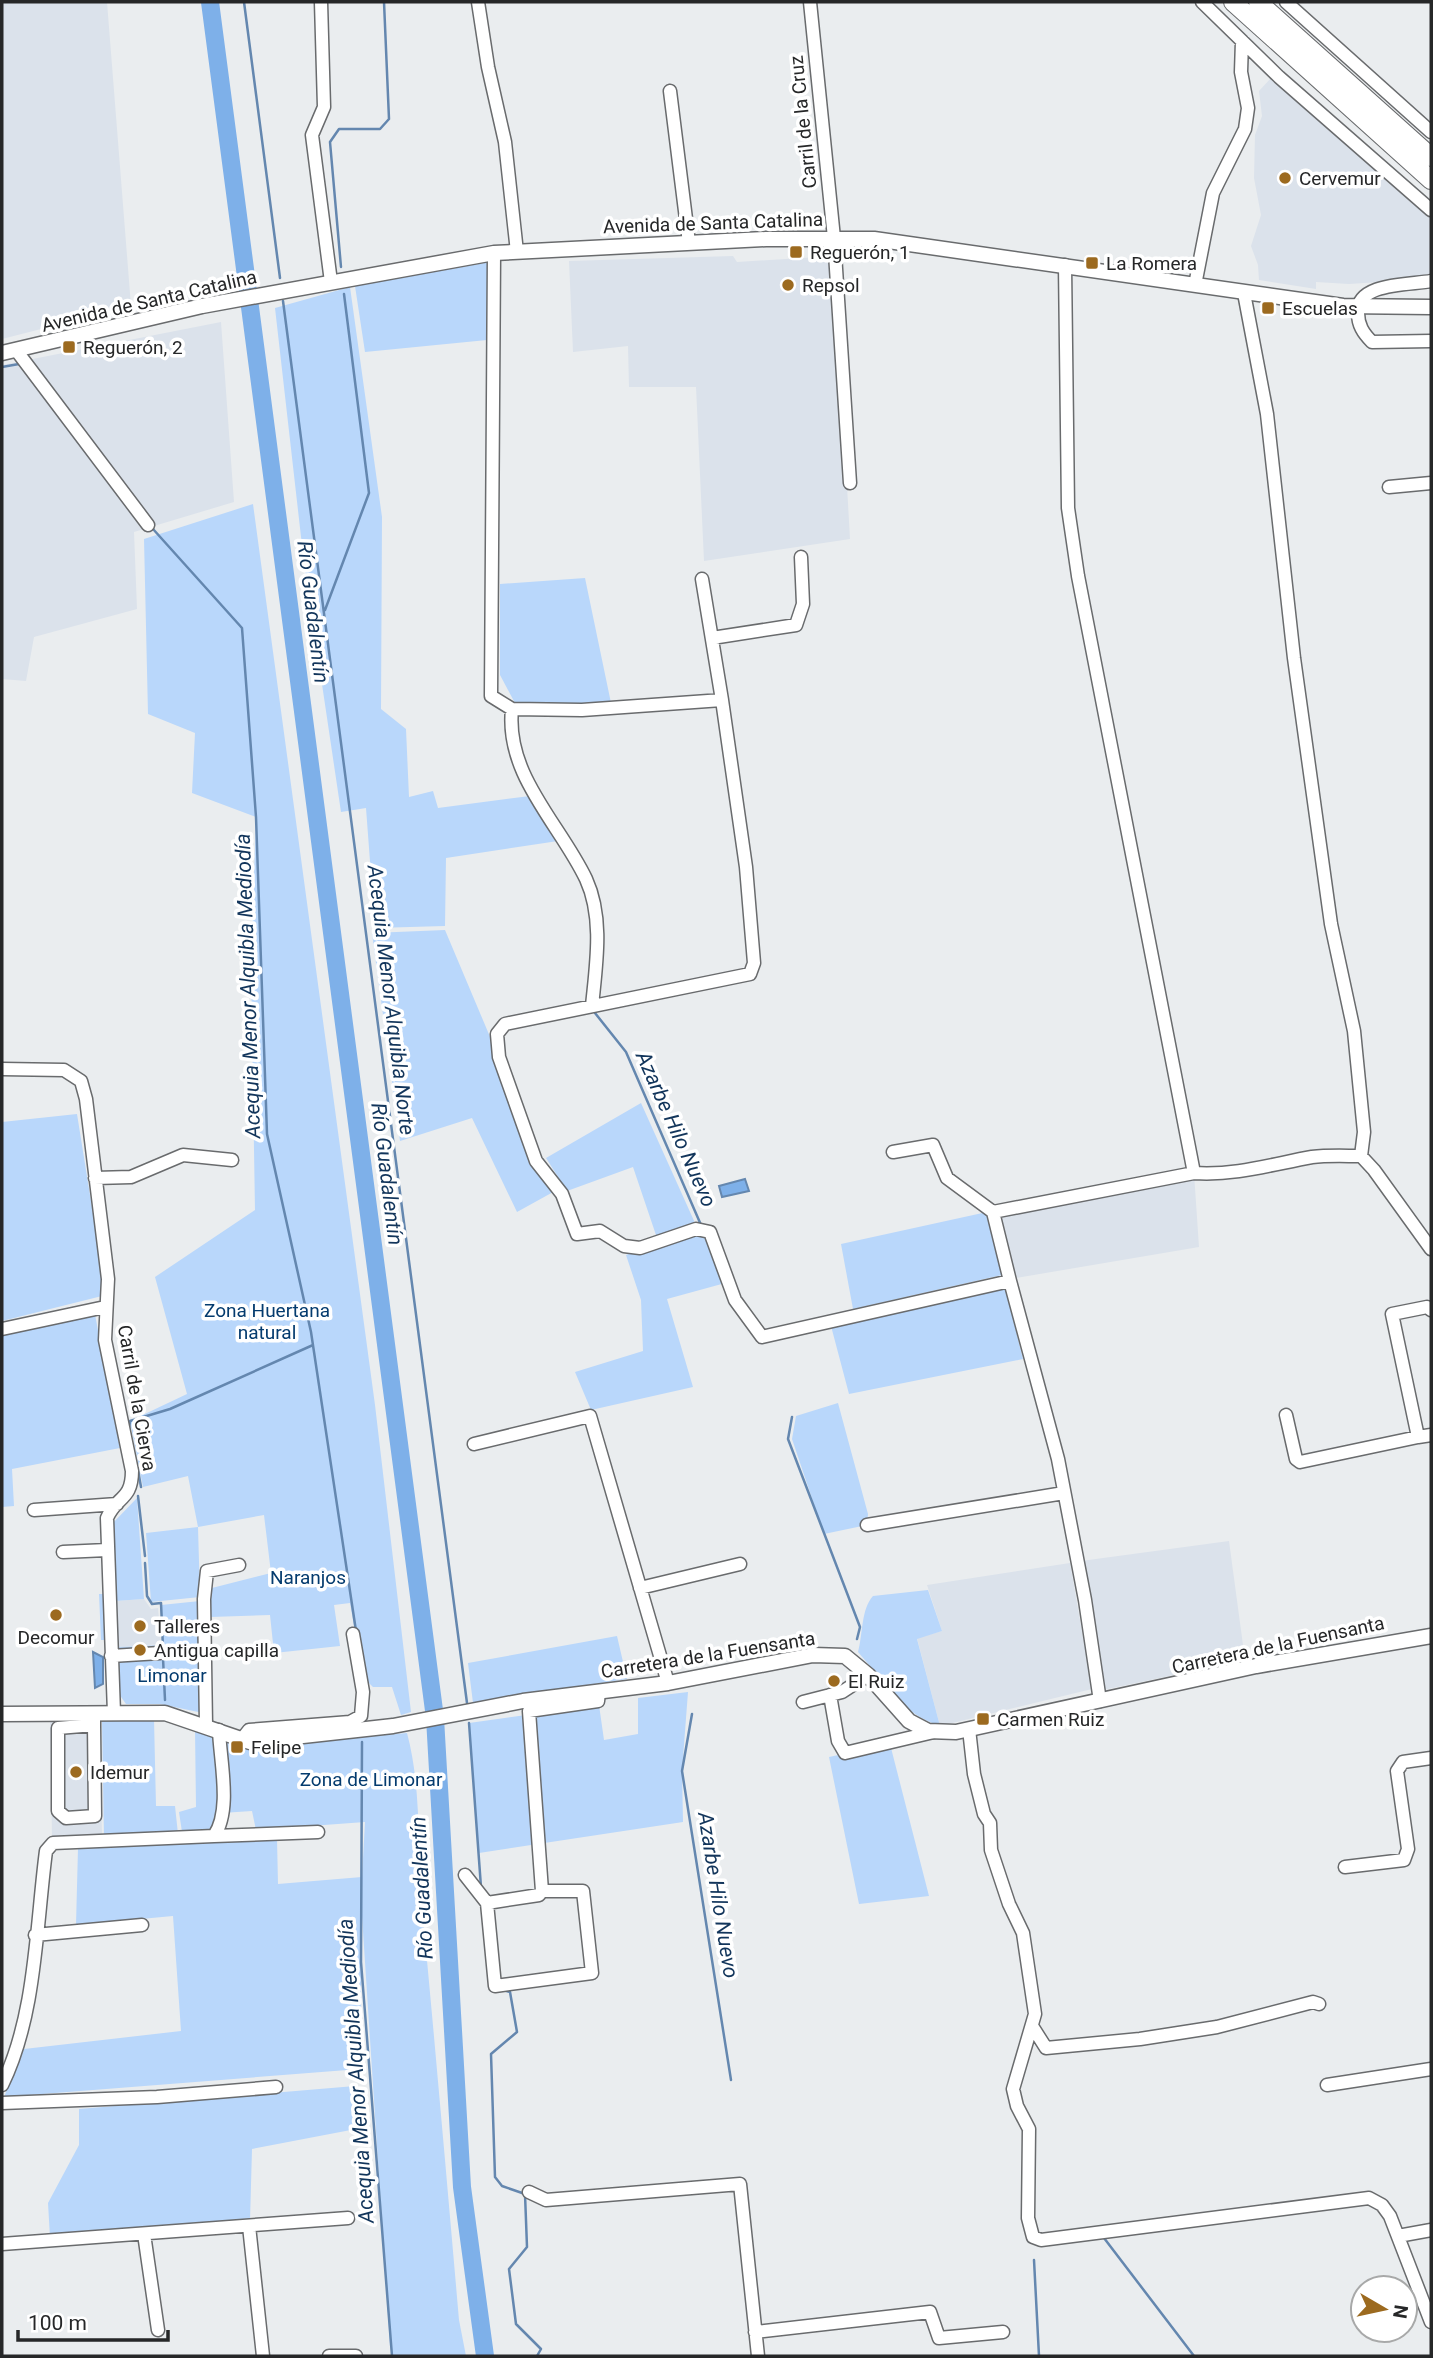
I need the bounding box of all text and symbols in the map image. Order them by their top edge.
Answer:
street label: Carril de la Cruz [785,54,821,190]
place label: Cervemur [1299,167,1381,190]
marker: Cervemur [1277,170,1293,186]
street label: Avenida de Santa Catalina [603,208,823,238]
place label: Reguerón, 1 [810,241,910,264]
marker: Reguerón, 1 [788,244,804,260]
place label: La Romera [1106,252,1197,275]
marker: La Romera [1084,255,1100,271]
street label: Avenida de Santa Catalina [39,265,259,337]
place label: Repsol [802,274,860,297]
marker: Repsol [780,277,796,293]
place label: Escuelas [1282,297,1358,320]
marker: Escuelas [1260,300,1276,316]
place label: Reguerón, 2 [83,336,183,359]
marker: Reguerón, 2 [61,339,77,355]
water label: Río Guadalentín [292,540,334,684]
water label: Acequia Menor Alquibla Mediodía [231,833,265,1140]
water label: Acequia Menor Alquibla Norte [362,863,420,1137]
water label: Azarbe Hilo Nuevo [630,1047,721,1211]
water label: Río Guadalentín [366,1102,408,1246]
park label: Zona Huertana natural [204,1299,330,1344]
street label: Carril de la Cierva [113,1323,161,1473]
park label: Naranjos [270,1566,346,1589]
marker: Decomur [48,1607,64,1623]
street label: Carretera de la Fuensanta [1170,1611,1386,1679]
place label: Talleres [154,1615,220,1638]
marker: Talleres [132,1618,148,1634]
place label: Decomur [18,1626,95,1649]
street label: Carretera de la Fuensanta [599,1627,817,1683]
place label: Antigua capilla [154,1639,279,1662]
marker: Antigua capilla [132,1642,148,1658]
park label: Limonar [137,1664,207,1687]
place label: El Ruiz [848,1670,904,1693]
marker: El Ruiz [826,1673,842,1689]
place label: Carmen Ruiz [997,1708,1104,1731]
marker: Carmen Ruiz [975,1711,991,1727]
place label: Felipe [251,1736,301,1759]
marker: Felipe [229,1739,245,1755]
place label: Idemur [90,1761,150,1784]
marker: Idemur [68,1764,84,1780]
park label: Zona de Limonar [300,1768,443,1791]
water label: Azarbe Hilo Nuevo [693,1809,743,1980]
water label: Río Guadalentín [406,1816,438,1960]
water label: Acequia Menor Alquibla Mediodía [333,1918,379,2225]
north arrow [1349,2274,1419,2344]
scale bar [18,2298,168,2342]
text: N [1388,2303,1413,2320]
text: 100 m [28,2311,87,2335]

